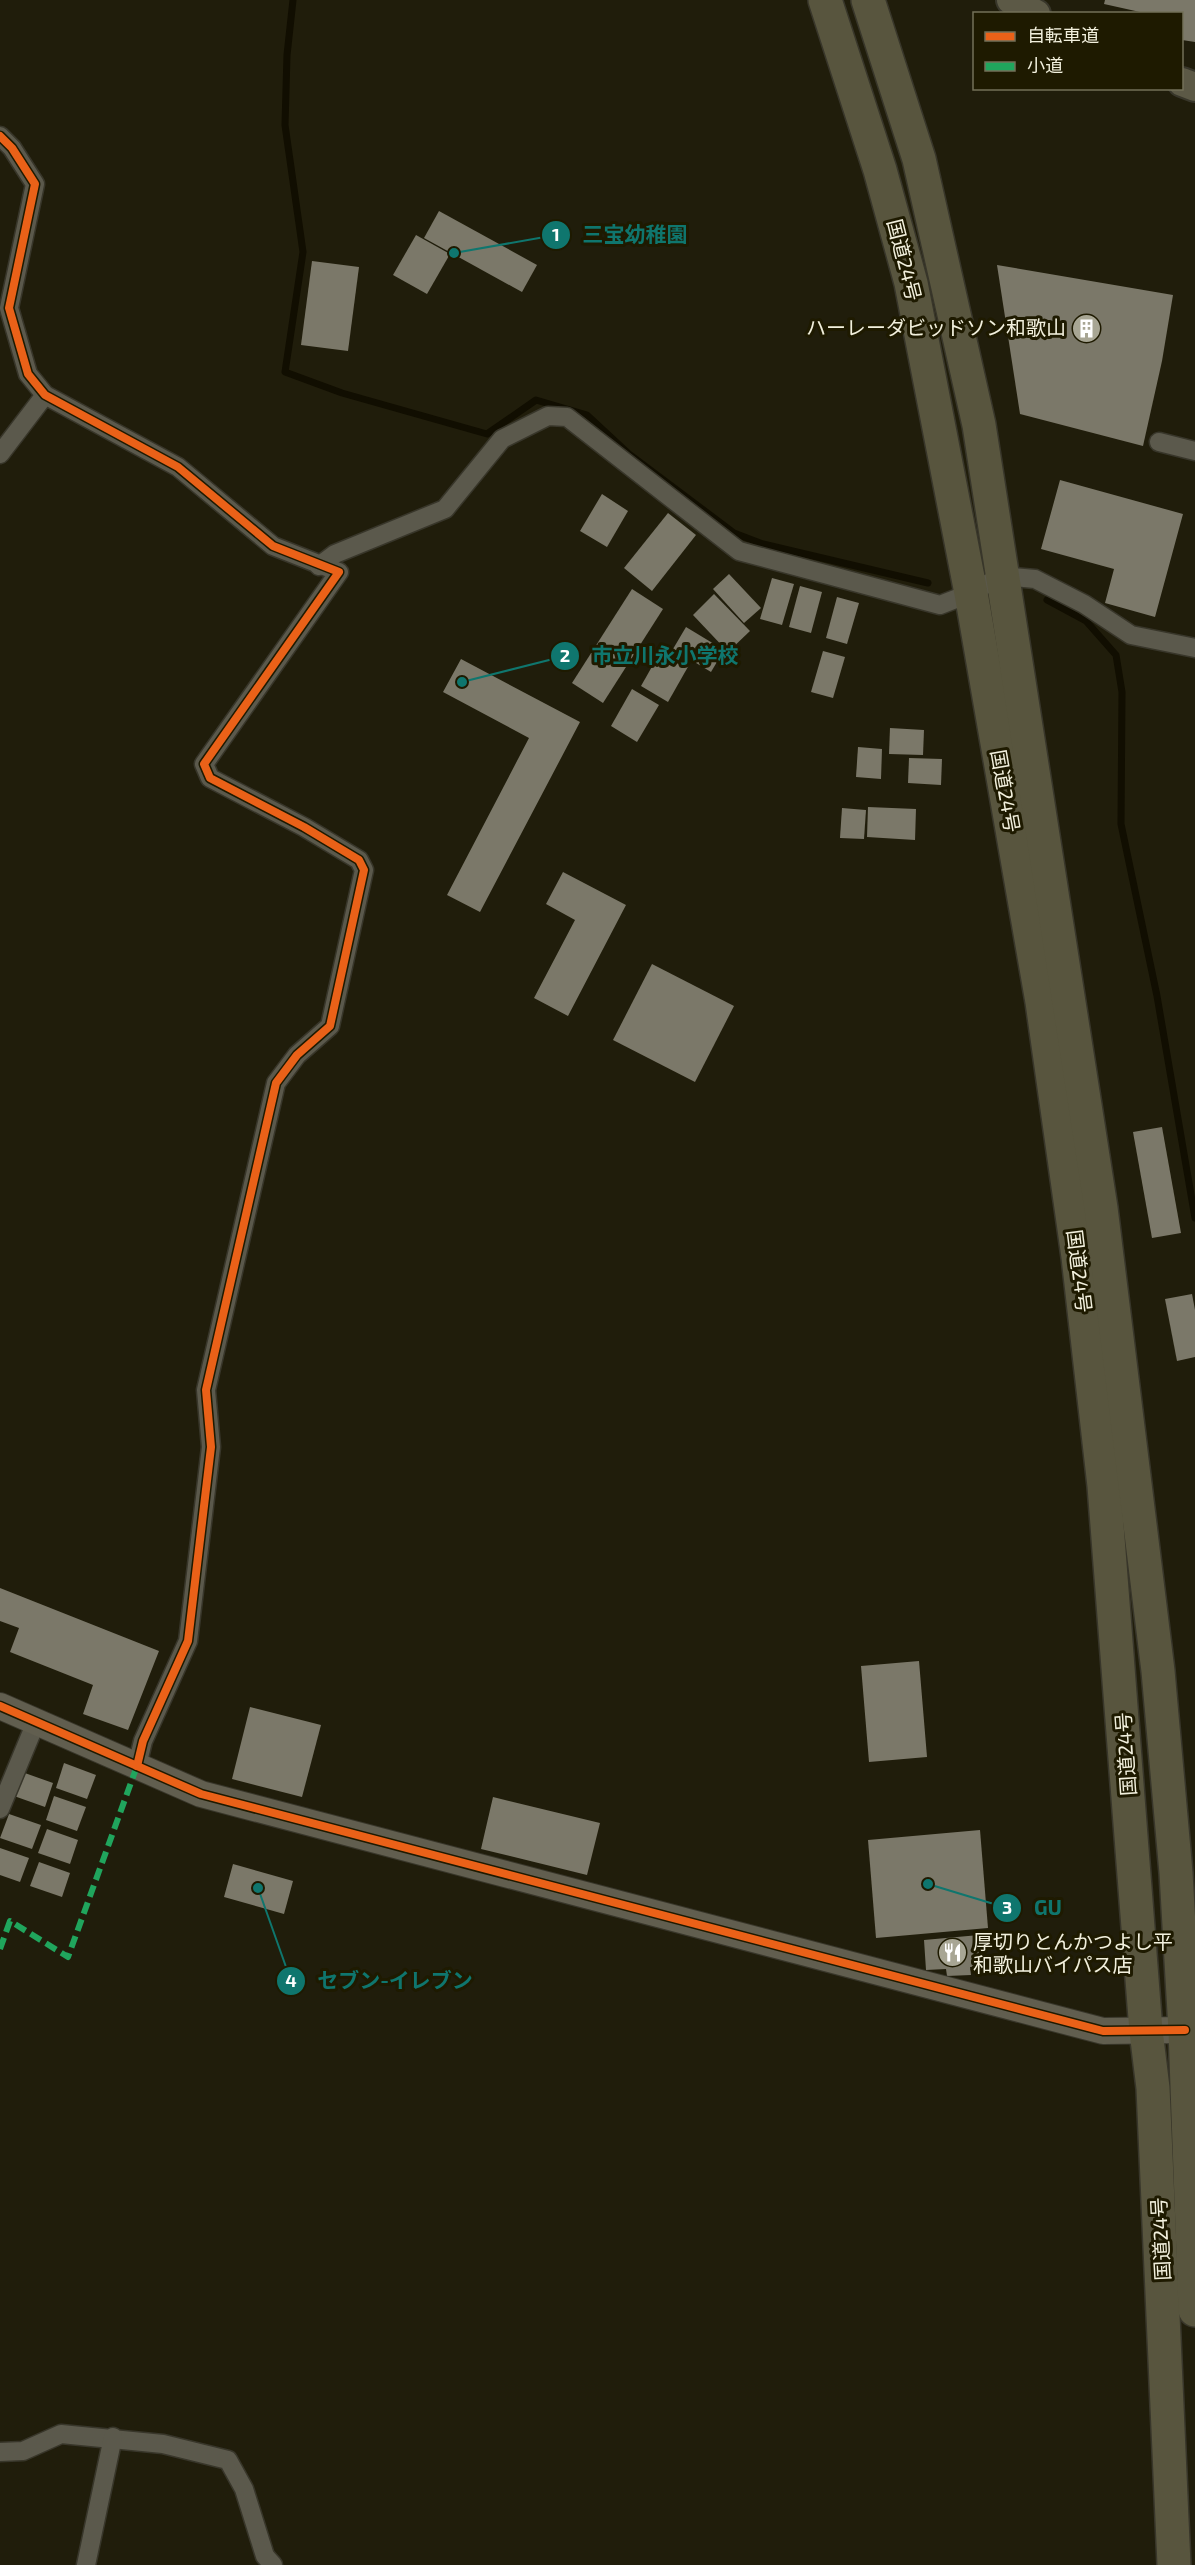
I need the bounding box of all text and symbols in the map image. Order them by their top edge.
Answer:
legend [973,12,1183,90]
text: 自転車道 [1027,24,1099,46]
text: 小道 [1027,54,1063,76]
callout: 三宝幼稚園 [541,215,700,254]
street label: 国道24号 [883,216,927,303]
text: 三宝幼稚園 [583,221,688,246]
text: 1 [552,223,560,245]
building icon: ハーレーダビッドソン和歌山 [1071,312,1103,344]
place label: ハーレーダビッドソン和歌山 [806,315,1066,339]
callout: 市立川永小学校 [550,637,751,676]
text: 市立川永小学校 [592,642,739,667]
text: 2 [560,644,570,666]
street label: 国道24号 [987,748,1025,834]
street label: 国道24号 [1063,1228,1097,1314]
street label: 国道24号 [1110,1712,1140,1797]
callout: GU [992,1889,1074,1928]
text: GU [1034,1894,1062,1919]
text: 3 [1002,1896,1012,1918]
place label: 厚切りとんかつよし平 和歌山バイパス店 [973,1929,1173,1976]
restaurant icon: 厚切りとんかつよし平 和歌山バイパス店 [936,1937,968,1969]
callout: セブン-イレブン [276,1961,485,2000]
text: セブン-イレブン [317,1967,473,1992]
text: 4 [285,1969,297,1991]
street label: 国道24号 [1146,2197,1174,2281]

